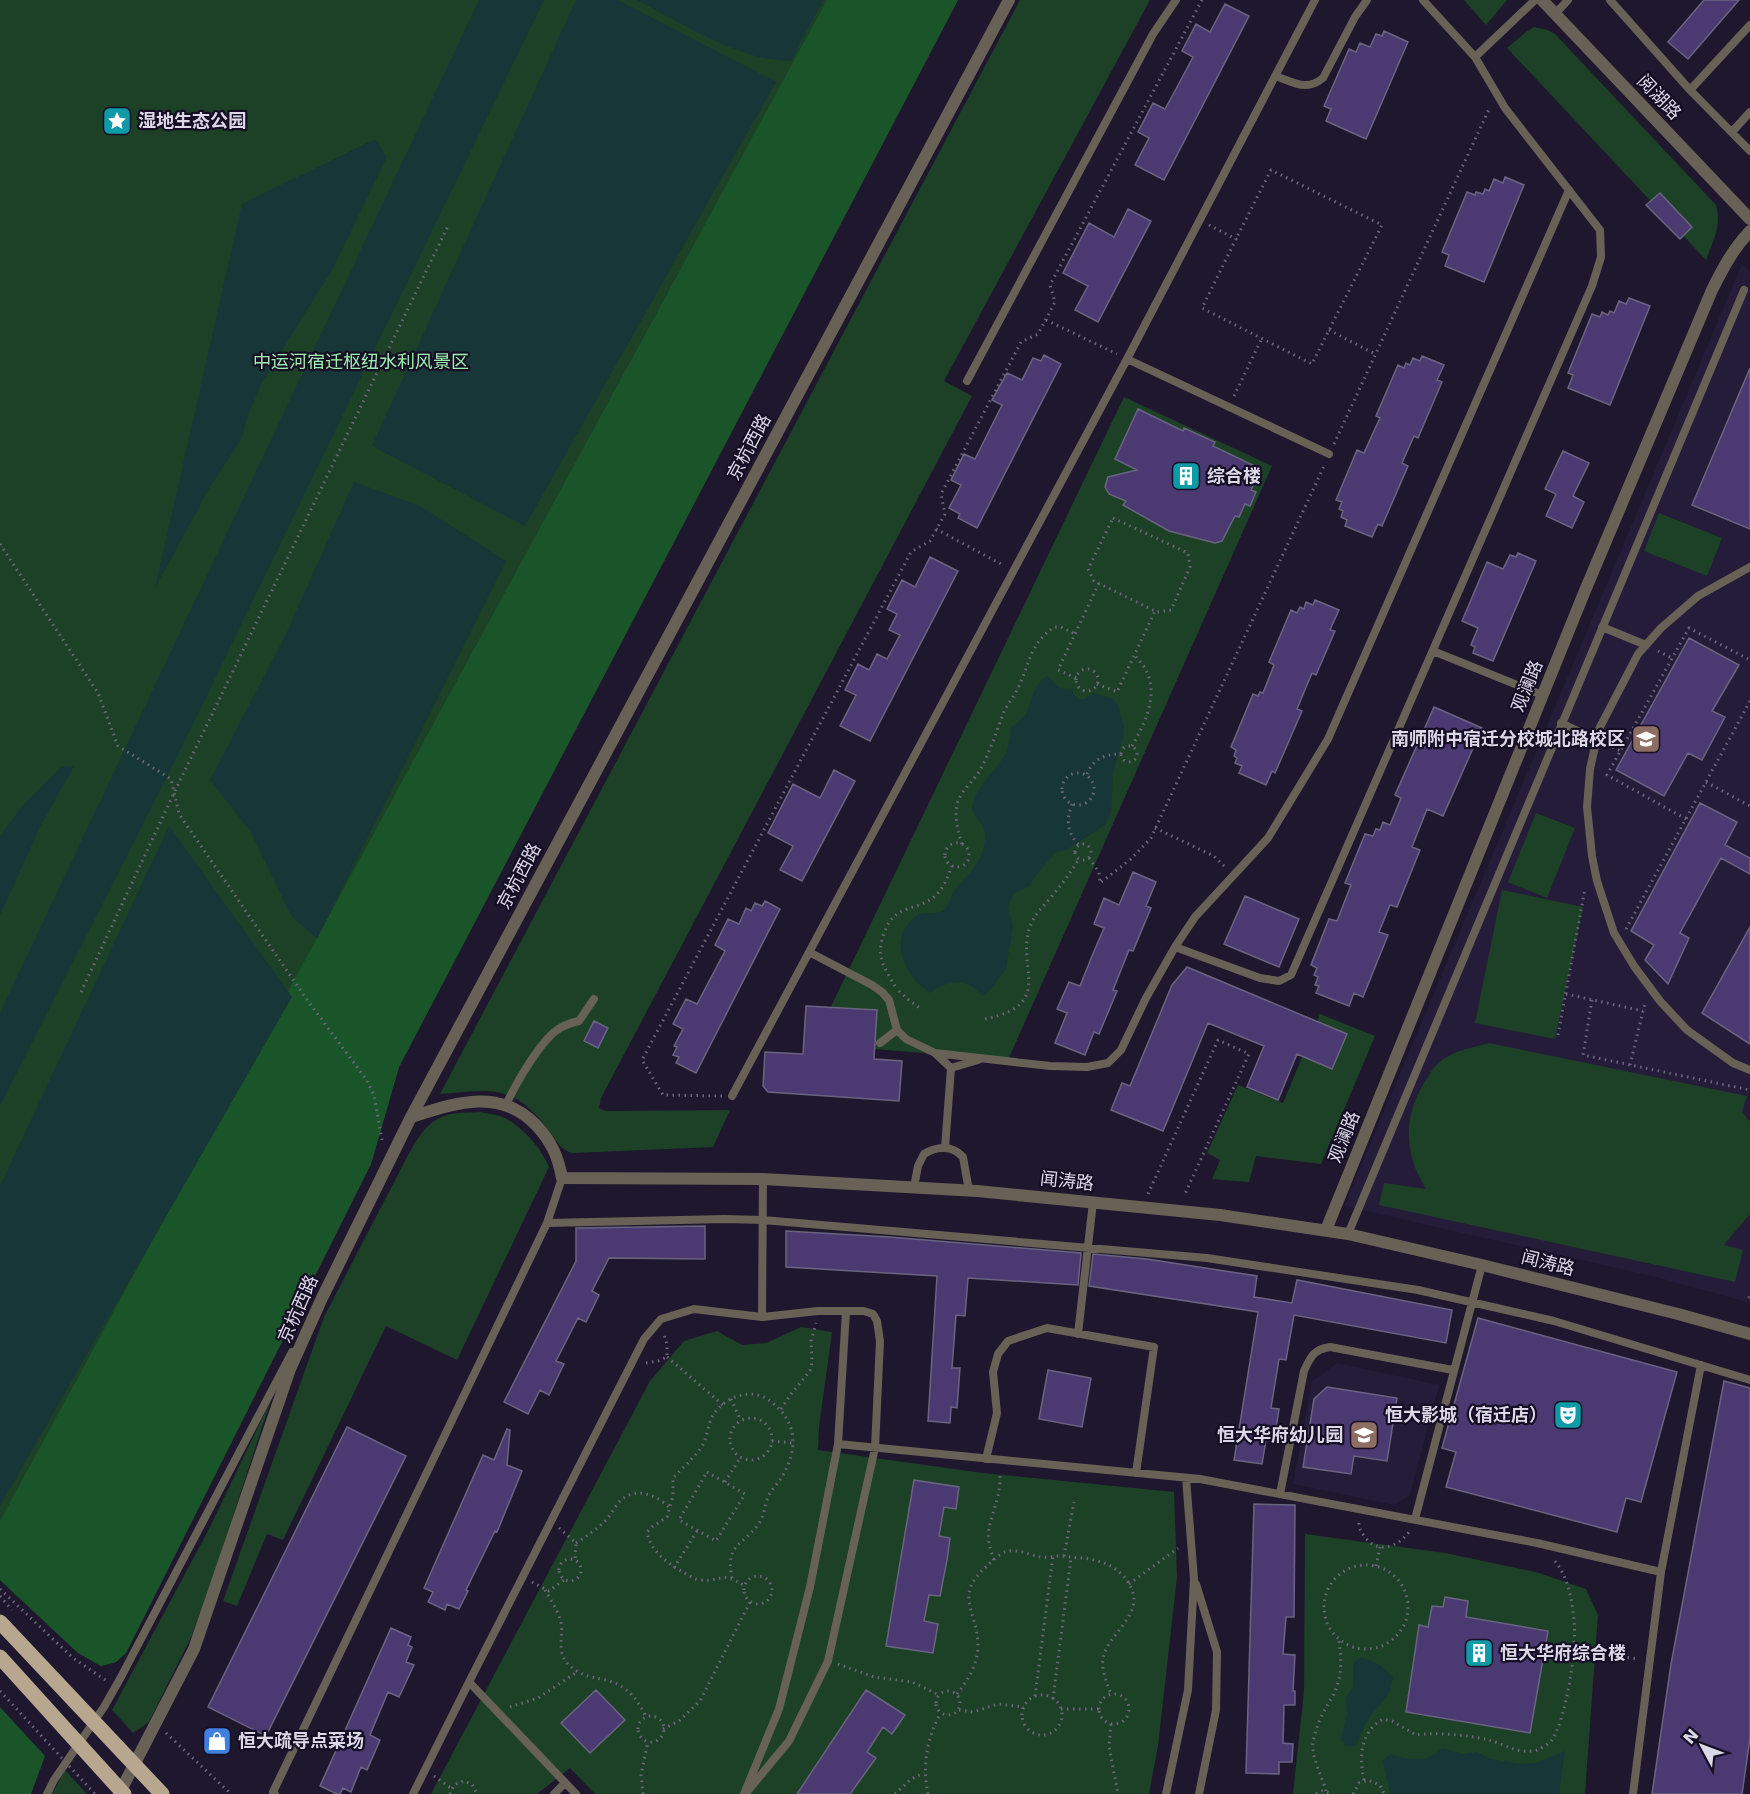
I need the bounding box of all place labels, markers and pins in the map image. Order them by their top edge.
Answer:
place icon: 湿地生态公园 [101,105,133,137]
place label: 湿地生态公园 [138,110,246,131]
building icon: 综合楼 [1170,460,1202,492]
place label: 综合楼 [1207,465,1261,486]
school or university icon: 南师附中宿迁分校城北路校区 [1630,723,1662,755]
place label: 南师附中宿迁分校城北路校区 [1391,728,1625,749]
theatre icon: 恒大影城（宿迁店） [1552,1399,1584,1431]
place label: 恒大影城（宿迁店） [1385,1404,1547,1425]
school or university icon: 恒大华府幼儿园 [1348,1419,1380,1451]
place label: 恒大华府幼儿园 [1217,1424,1343,1445]
building icon: 恒大华府综合楼 [1463,1637,1495,1669]
place label: 恒大华府综合楼 [1500,1642,1626,1663]
shop icon: 恒大疏导点菜场 [201,1725,233,1757]
place label: 恒大疏导点菜场 [238,1730,364,1751]

